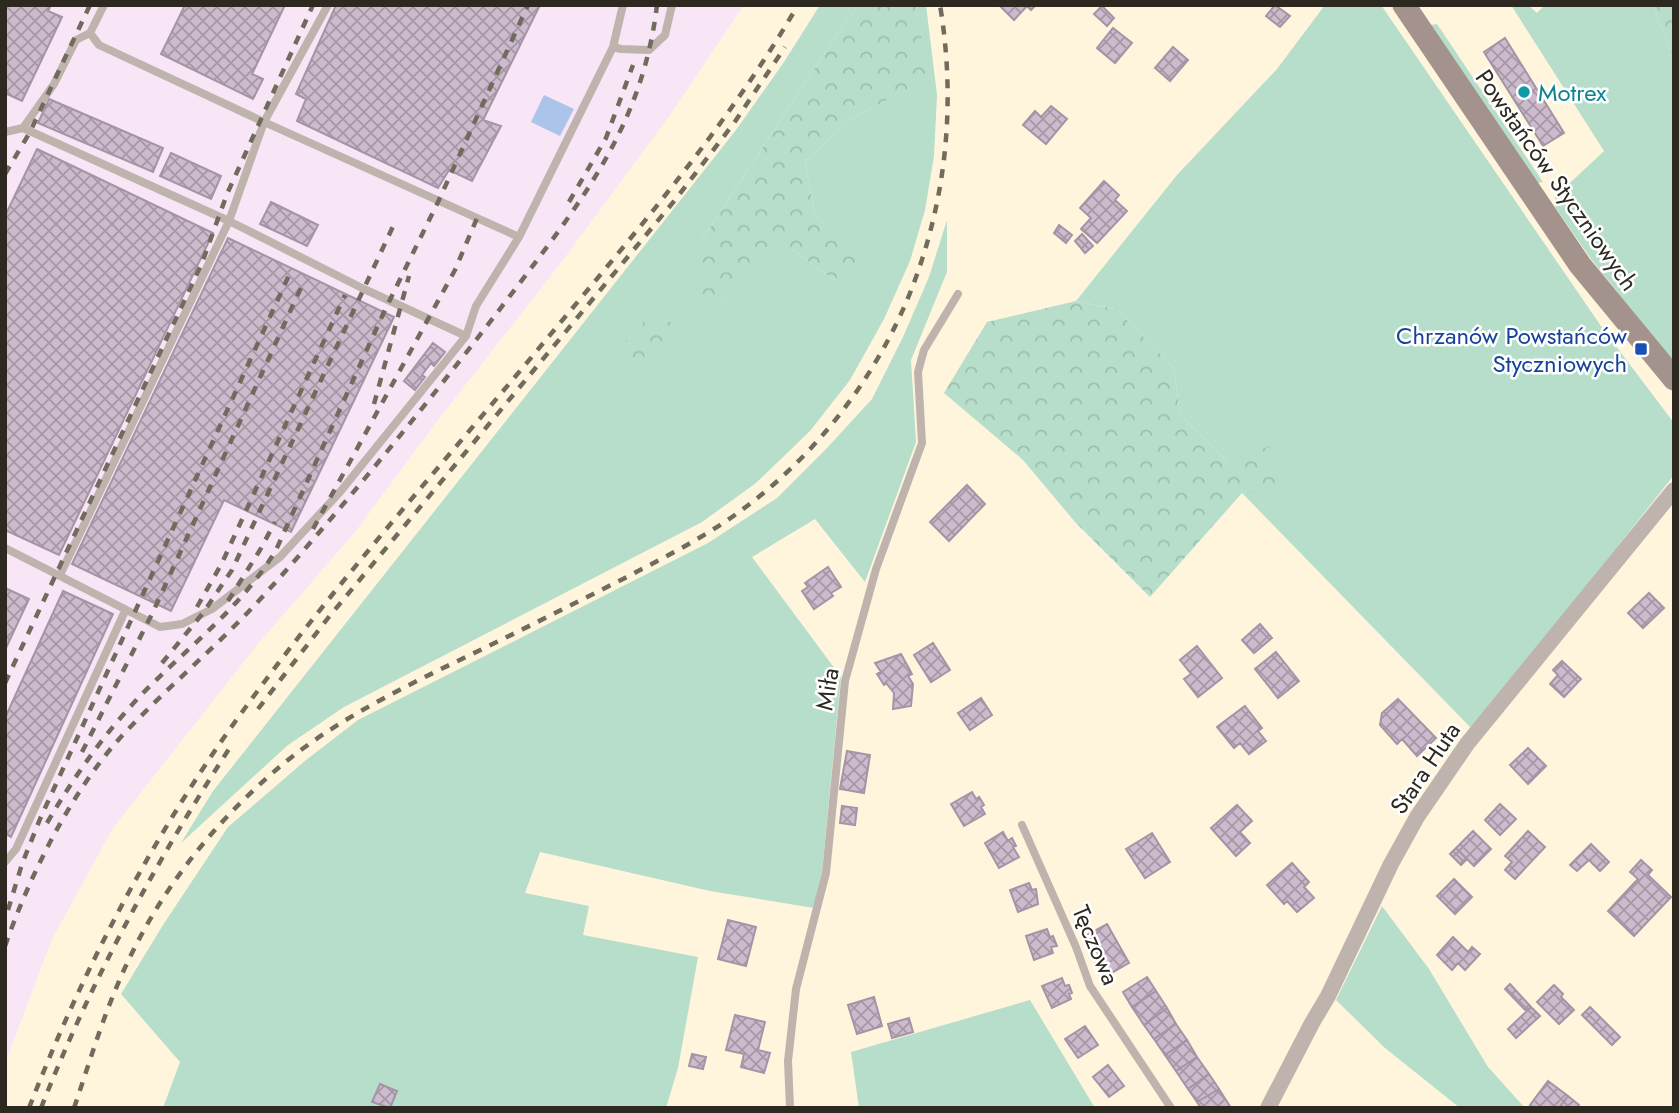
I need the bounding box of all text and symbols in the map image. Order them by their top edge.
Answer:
street label: Powstańców Styczniowych [1467,62,1647,298]
place label: Motrex [1538,75,1607,110]
marker: Motrex [1516,84,1532,100]
place label: Chrzanów Powstańców Styczniowych [1396,318,1628,381]
marker: Chrzanów Powstańców Styczniowych [1633,341,1649,357]
street label: Miła [806,665,848,713]
street label: Stara Huta [1381,715,1469,821]
street label: Tęczowa [1064,900,1128,990]

